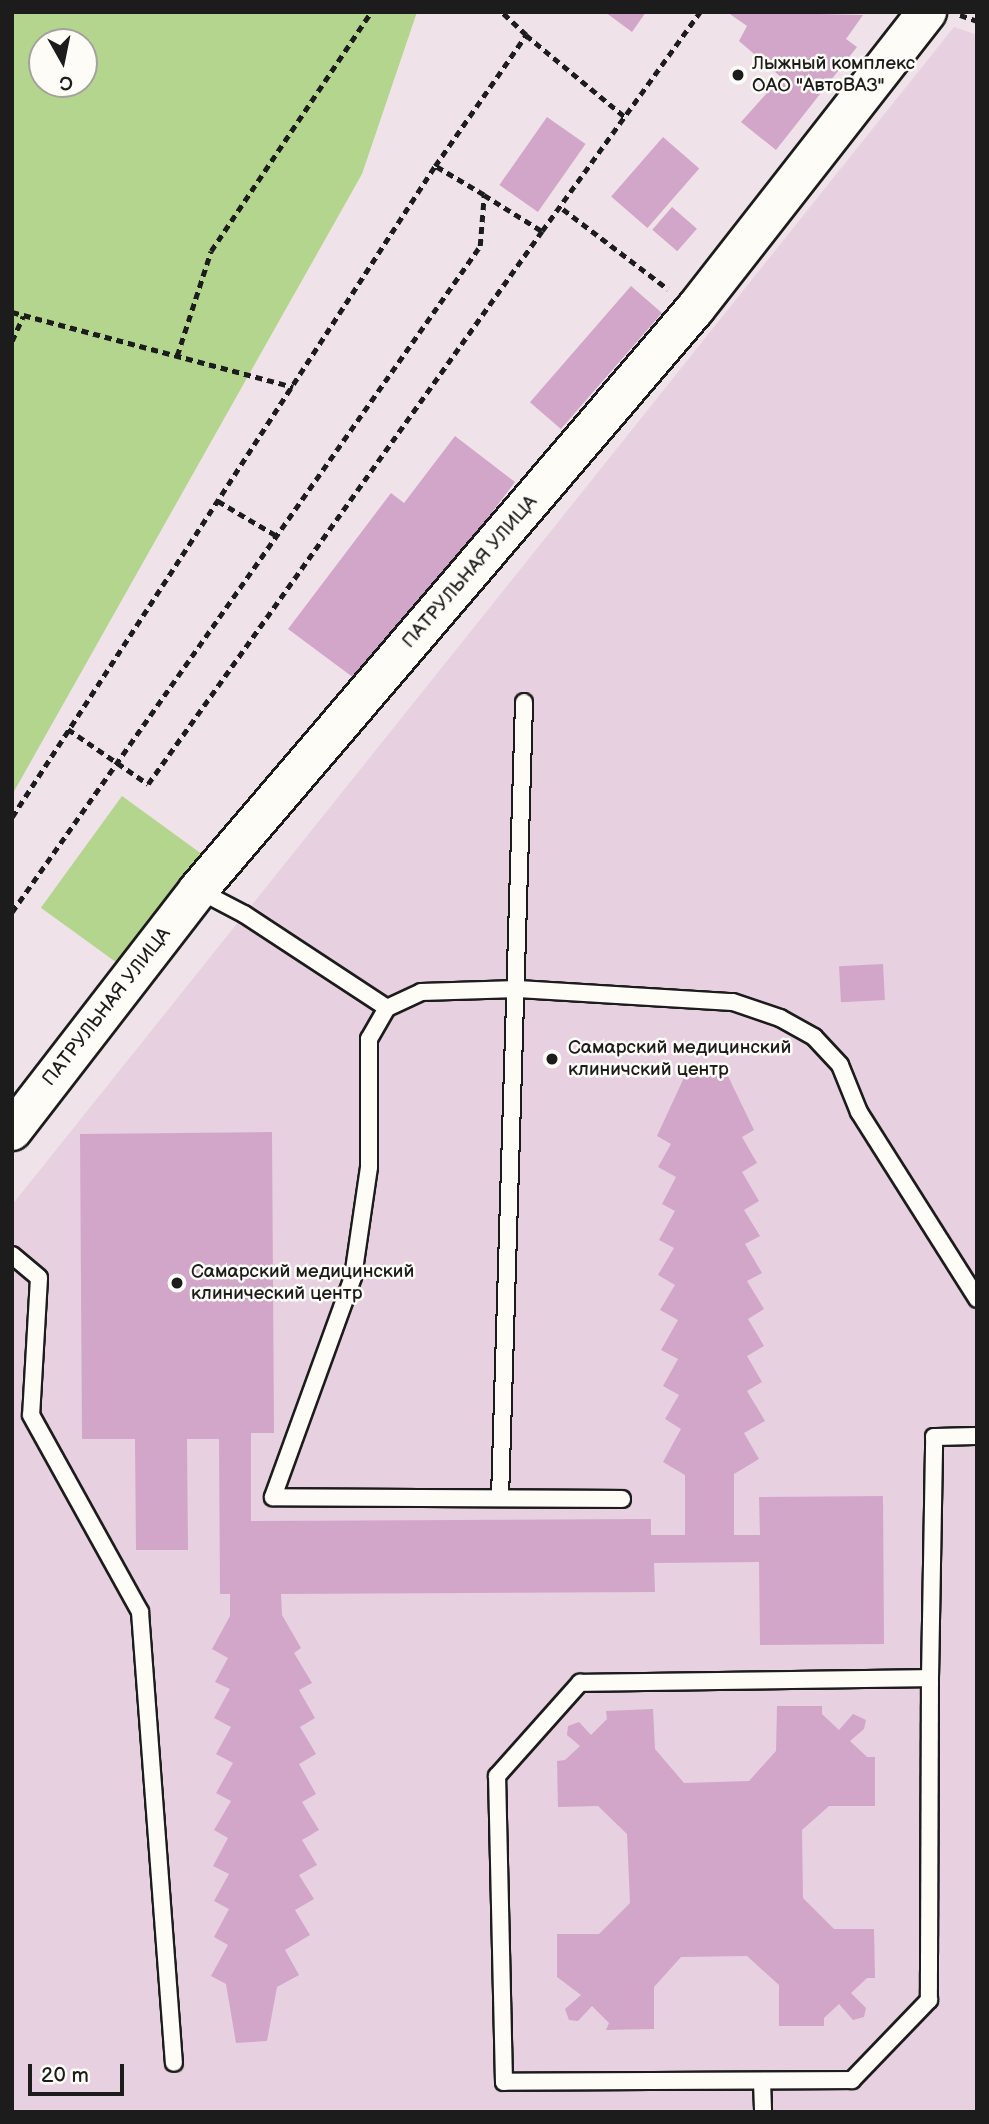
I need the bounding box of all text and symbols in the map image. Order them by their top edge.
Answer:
north arrow [28,28,98,98]
place label: Лыжный комплекс ОАО "АвтоВАЗ" [752,53,915,97]
marker: Лыжный комплекс ОАО "АвтоВАЗ" [730,67,746,83]
text: С [58,70,74,95]
street label: ПАТРУЛЬНАЯ УЛИЦА [398,491,542,653]
street label: ПАТРУЛЬНАЯ УЛИЦА [38,923,176,1091]
place label: Самарский медицинский клиничский центр [568,1037,791,1081]
marker: Самарский медицинский клиничский центр [542,1049,562,1069]
place label: Самарский медицинский клинический центр [191,1261,414,1305]
marker: Самарский медицинский клинический центр [169,1275,185,1291]
scale bar [32,2050,128,2094]
text: 20 m [41,2063,89,2088]

